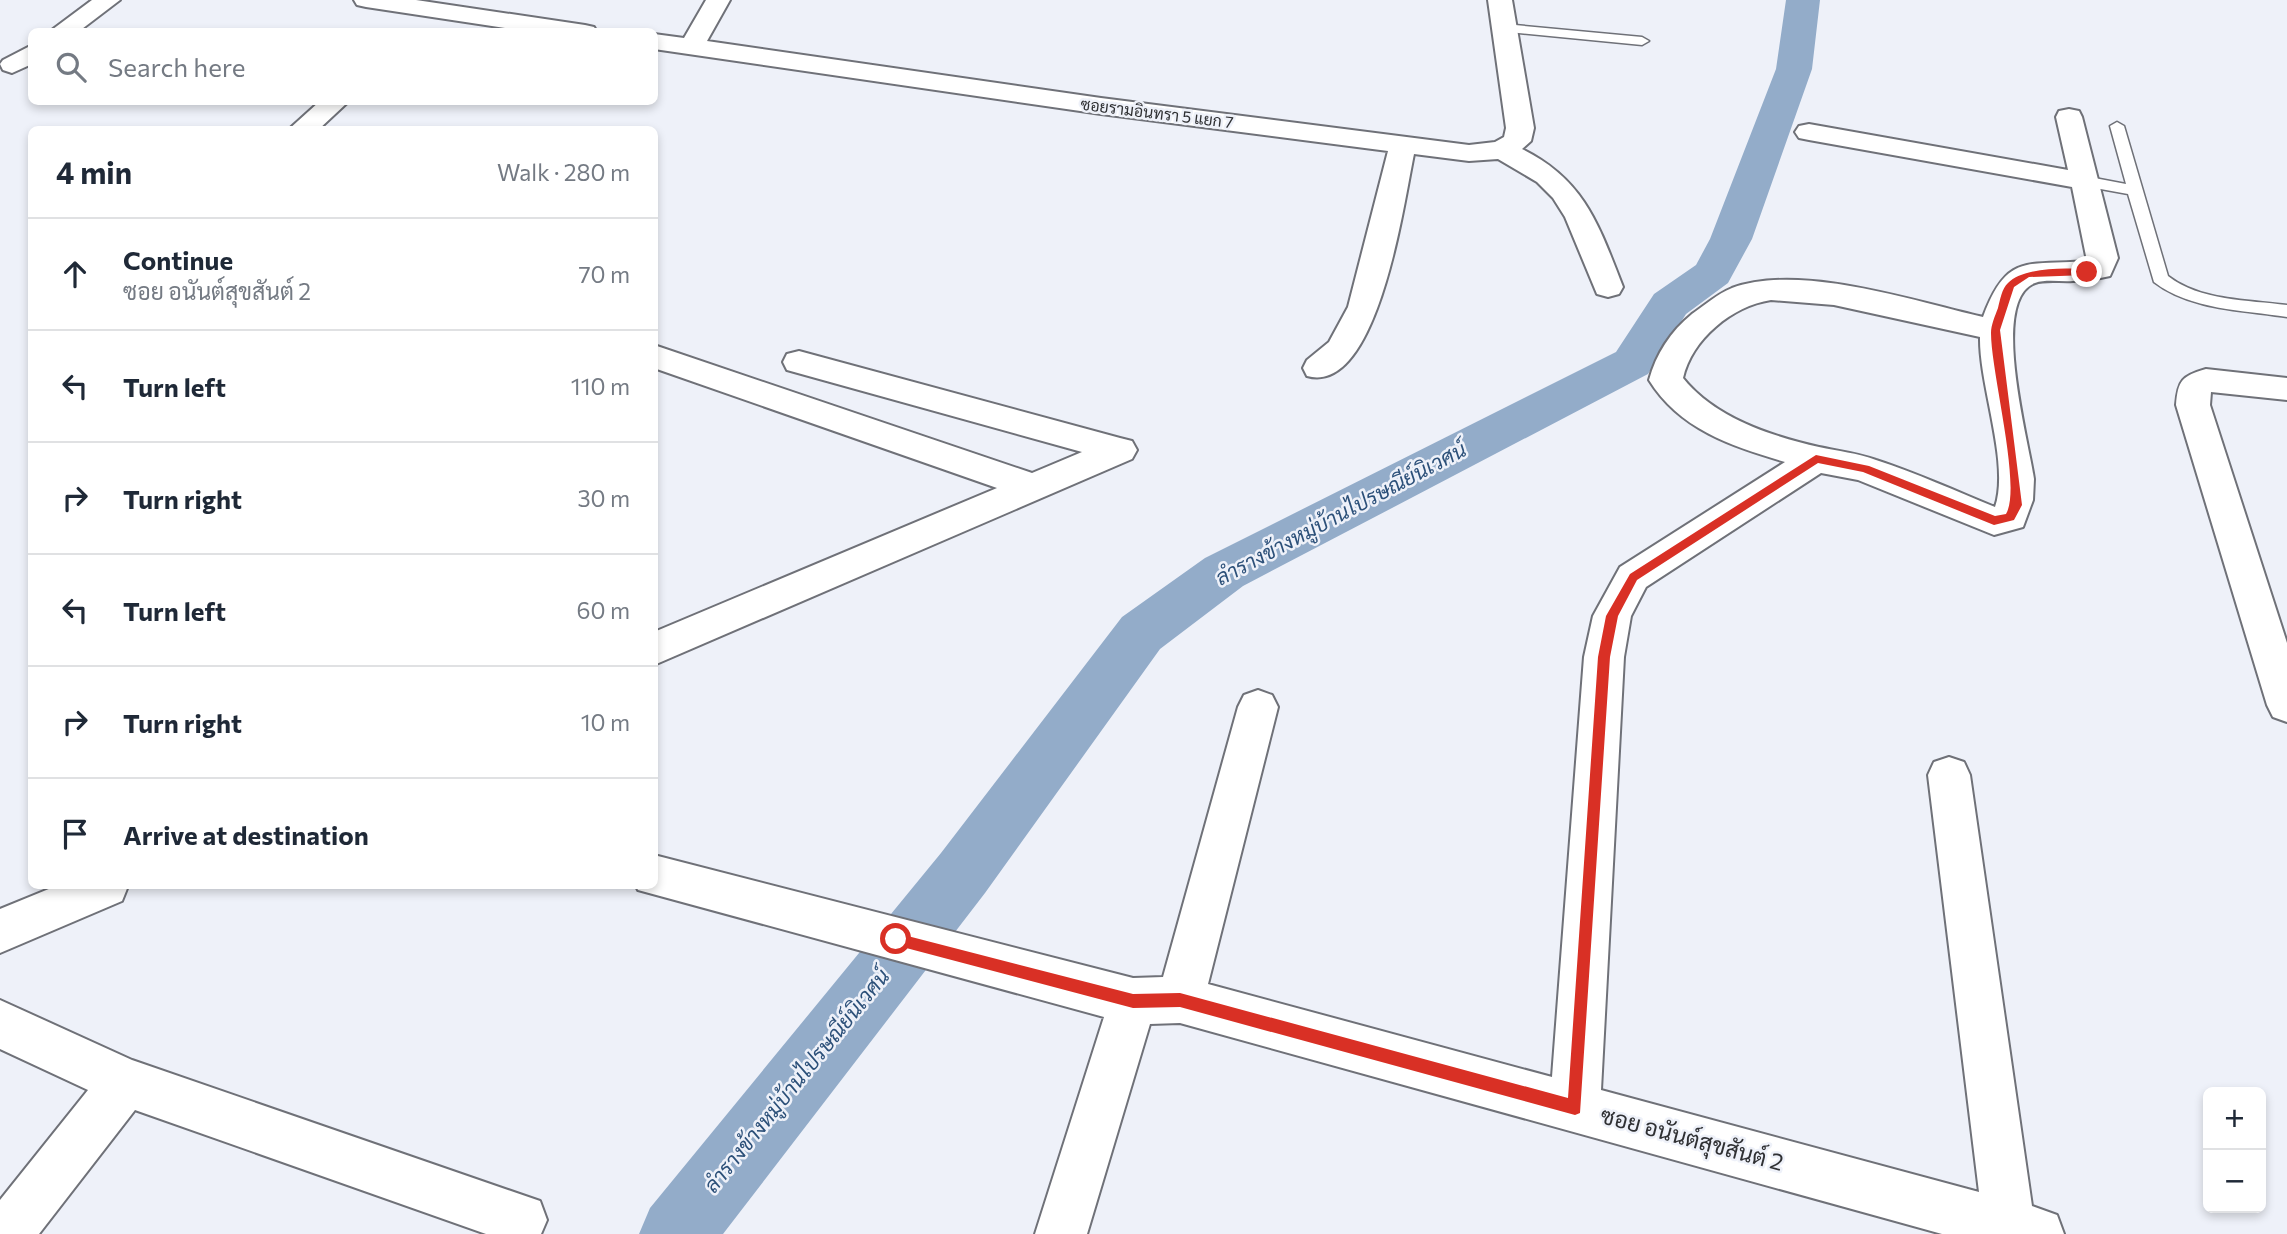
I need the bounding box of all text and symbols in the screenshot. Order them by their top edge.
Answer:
search box [28,28,658,105]
icon: search [52,48,90,86]
text: Search here [108,51,246,82]
street label: ซอยรามอินทรา 5 แยก 7 [1080,94,1235,131]
text: 4 min [56,153,132,190]
text: Walk · 280 m [497,158,630,186]
text: Continue [123,244,233,275]
icon: ahead [56,255,94,293]
route end [2071,256,2102,287]
text: 70 m [578,260,630,288]
text: ซอย อนันต์สุขสันต์ 2 [123,277,311,305]
icon: left [56,367,94,405]
text: Turn left [123,371,226,402]
text: 110 m [571,372,630,400]
water label: ลำรางข้างหมู่บ้านไปรษณีย์นิเวศน์ [1211,434,1474,593]
icon: right [56,479,94,517]
text: Turn right [123,483,242,514]
text: 30 m [577,484,630,512]
icon: left [56,591,94,629]
text: Turn left [123,595,226,626]
text: 60 m [577,596,630,624]
icon: right [56,703,94,741]
text: Turn right [123,707,242,738]
text: 10 m [581,708,630,736]
icon: arrive [56,815,94,853]
text: Arrive at destination [123,819,369,850]
route start [880,923,911,954]
water label: ลำรางข้างหมู่บ้านไปรษณีย์นิเวศน์ [698,961,899,1199]
map controls [2203,1087,2266,1213]
button: + [2203,1087,2266,1150]
street label: ซอย อนันต์สุขสันต์ 2 [1597,1099,1787,1179]
button: − [2203,1150,2266,1213]

